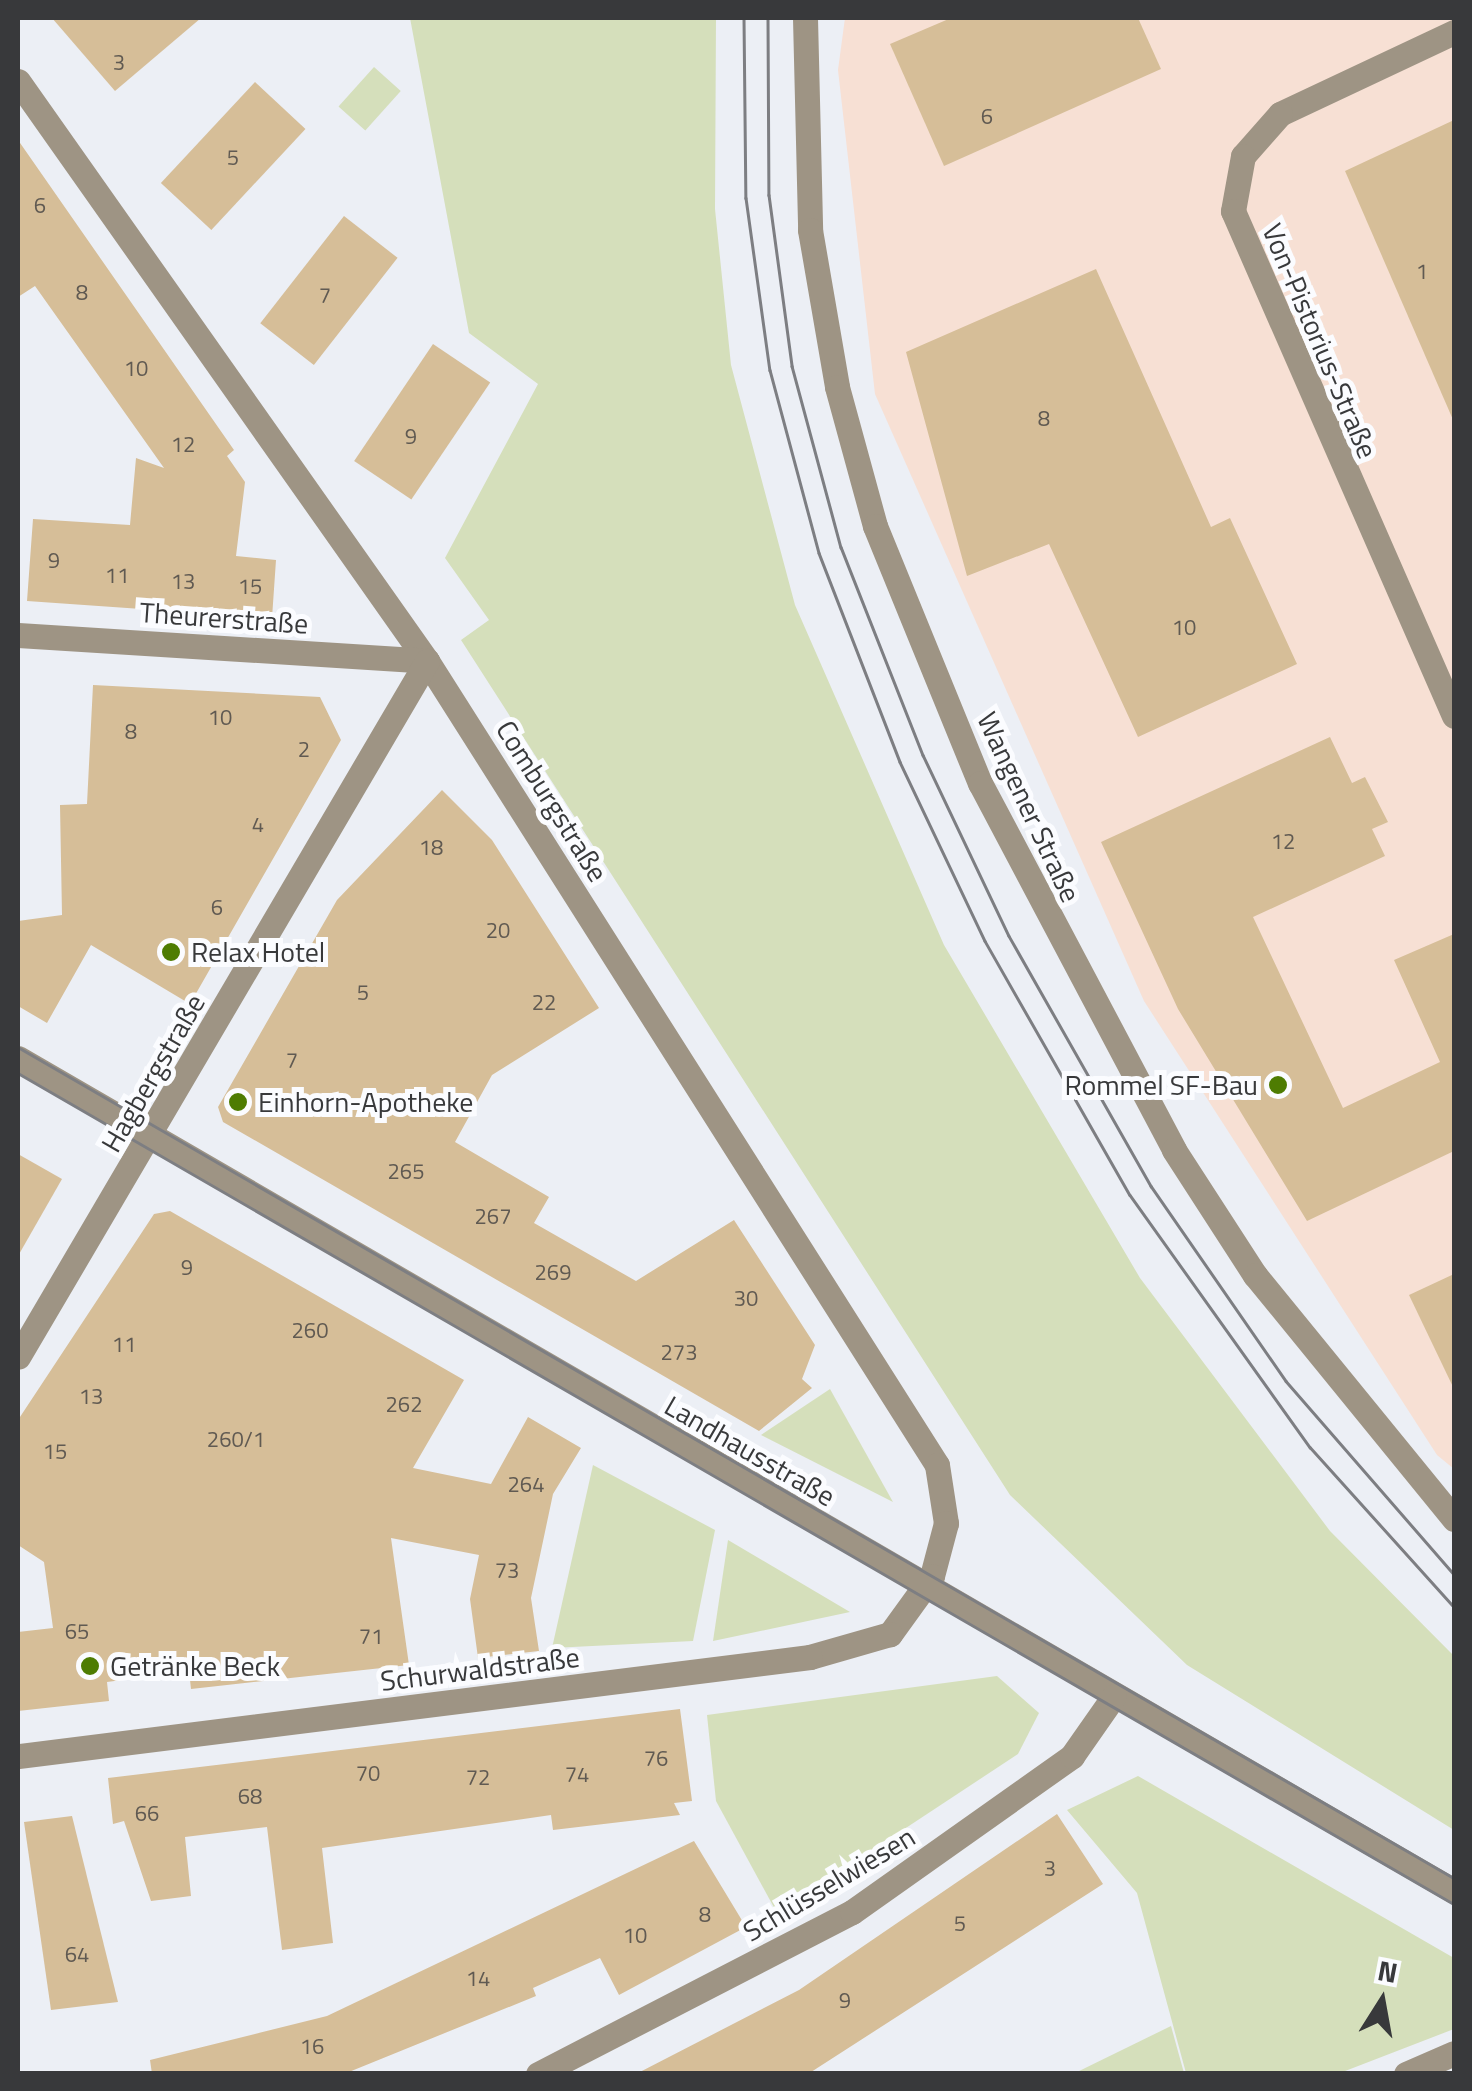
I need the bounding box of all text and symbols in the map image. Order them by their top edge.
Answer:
house number: 3 [113,50,125,76]
house number: 6 [981,104,993,130]
house number: 5 [227,145,239,171]
house number: 6 [34,193,46,219]
street label: Von-Pistorius-Straße [1255,219,1385,463]
house number: 1 [1416,259,1428,285]
house number: 8 [76,280,88,306]
house number: 7 [319,283,331,309]
house number: 10 [124,356,148,382]
house number: 8 [1038,406,1050,432]
house number: 9 [405,424,417,450]
house number: 12 [171,432,195,458]
house number: 9 [48,548,60,574]
house number: 11 [105,563,129,589]
house number: 13 [171,569,195,595]
house number: 15 [238,574,262,600]
street label: Theurerstraße [139,595,309,641]
house number: 10 [1172,615,1196,641]
house number: 10 [208,705,232,731]
street label: Wangener Straße [970,707,1088,907]
street label: Comburgstraße [489,714,615,888]
house number: 8 [125,719,137,745]
house number: 2 [298,737,310,763]
house number: 4 [252,812,264,838]
house number: 12 [1271,829,1295,855]
house number: 18 [419,835,443,861]
house number: 6 [211,895,223,921]
house number: 20 [486,918,510,944]
place label: Relax Hotel [191,935,325,969]
marker: Relax Hotel [160,941,182,963]
house number: 5 [357,980,369,1006]
street label: Hagbergstraße [94,988,212,1158]
house number: 22 [532,990,556,1016]
house number: 7 [286,1048,298,1074]
place label: Rommel SF-Bau [1064,1068,1258,1102]
marker: Rommel SF-Bau [1267,1074,1289,1096]
place label: Einhorn-Apotheke [258,1085,473,1119]
marker: Einhorn-Apotheke [227,1091,249,1113]
house number: 265 [388,1159,424,1185]
house number: 267 [475,1204,511,1230]
house number: 9 [181,1255,193,1281]
house number: 269 [535,1260,571,1286]
house number: 30 [734,1286,758,1312]
house number: 260 [292,1318,328,1344]
house number: 11 [112,1332,136,1358]
house number: 273 [661,1340,697,1366]
house number: 13 [79,1384,103,1410]
street label: Landhausstraße [659,1389,841,1513]
house number: 262 [386,1392,422,1418]
house number: 260/1 [207,1427,265,1453]
house number: 15 [43,1439,67,1465]
house number: 264 [508,1472,544,1498]
house number: 73 [495,1558,519,1584]
house number: 65 [65,1619,89,1645]
house number: 71 [359,1624,383,1650]
street label: Schurwaldstraße [379,1640,581,1698]
place label: Getränke Beck [110,1649,280,1683]
marker: Getränke Beck [79,1655,101,1677]
house number: 76 [644,1746,668,1772]
house number: 70 [356,1761,380,1787]
house number: 74 [565,1762,589,1788]
house number: 72 [466,1765,490,1791]
house number: 68 [238,1784,262,1810]
house number: 66 [135,1801,159,1827]
street label: Schlüsselwiesen [737,1820,921,1948]
house number: 3 [1044,1856,1056,1882]
house number: 8 [699,1902,711,1928]
house number: 5 [954,1911,966,1937]
house number: 10 [623,1923,647,1949]
house number: 64 [65,1942,89,1968]
text: N [1374,1948,1401,1994]
north arrow [1332,1951,1432,2051]
house number: 14 [466,1966,490,1992]
house number: 9 [839,1988,851,2014]
house number: 16 [300,2034,324,2060]

